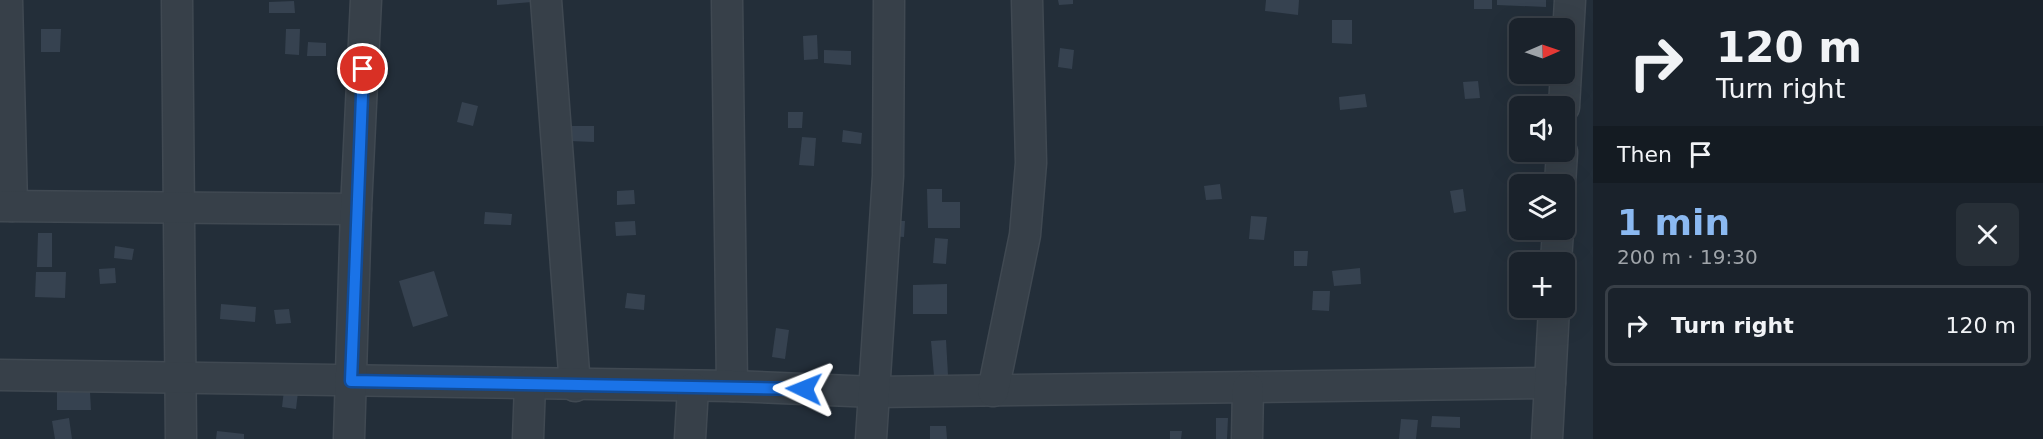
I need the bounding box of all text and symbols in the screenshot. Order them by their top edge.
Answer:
north arrow [1509,18,1575,84]
map controls [1509,18,1575,318]
text: 120 m [1716,23,1862,72]
icon: right [1617,24,1695,102]
pin [337,43,388,94]
icon: arrive [346,52,379,85]
text: Turn right [1716,73,1845,104]
button: sound [1509,96,1575,162]
icon: arrive [1684,138,1717,171]
text: Then [1617,142,1672,167]
button: layers [1509,174,1575,240]
text: 1 min [1617,202,1730,243]
button: close [1956,203,2019,266]
text: 200 m · 19:30 [1617,245,1758,269]
button: + [1509,252,1575,318]
icon: right [1620,309,1653,342]
text: Turn right [1671,313,1794,338]
text: 120 m [1946,313,2016,338]
position arrow [772,357,836,421]

